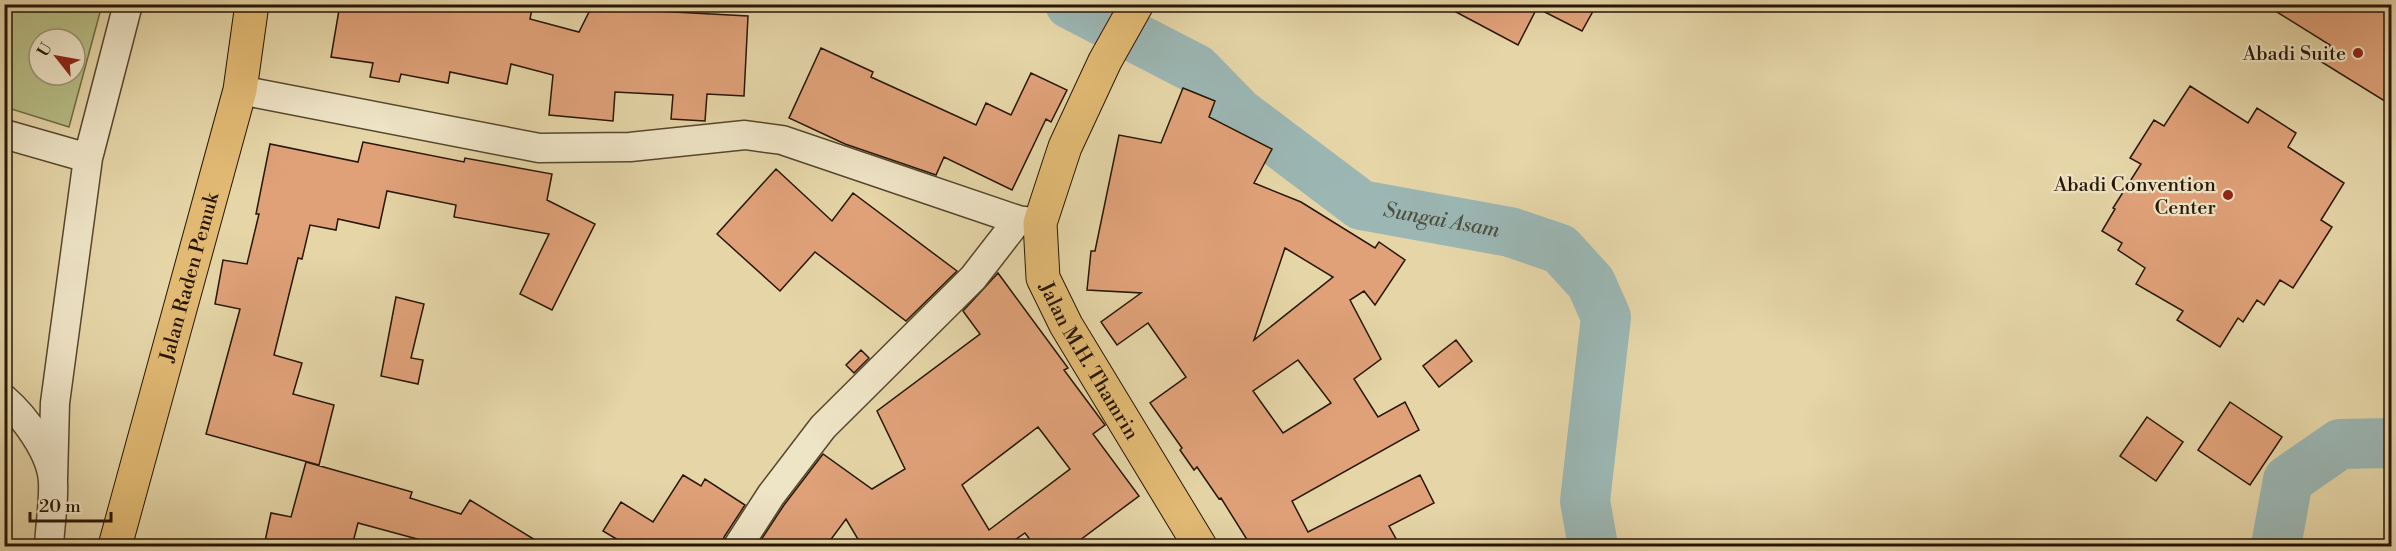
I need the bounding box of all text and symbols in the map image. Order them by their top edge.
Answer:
north arrow [27,27,87,87]
text: U [33,39,57,60]
place label: Abadi Suite [2242,42,2346,67]
marker: Abadi Suite [2351,46,2365,60]
place label: Abadi Convention Center [2053,173,2216,221]
street label: Jalan Raden Pemuk [155,188,226,366]
marker: Abadi Convention Center [2221,188,2235,202]
water label: Sungai Asam [1381,197,1502,244]
street label: Jalan M.H. Thamrin [1032,277,1144,445]
scale bar [30,485,111,523]
text: 20 m [39,495,81,518]

